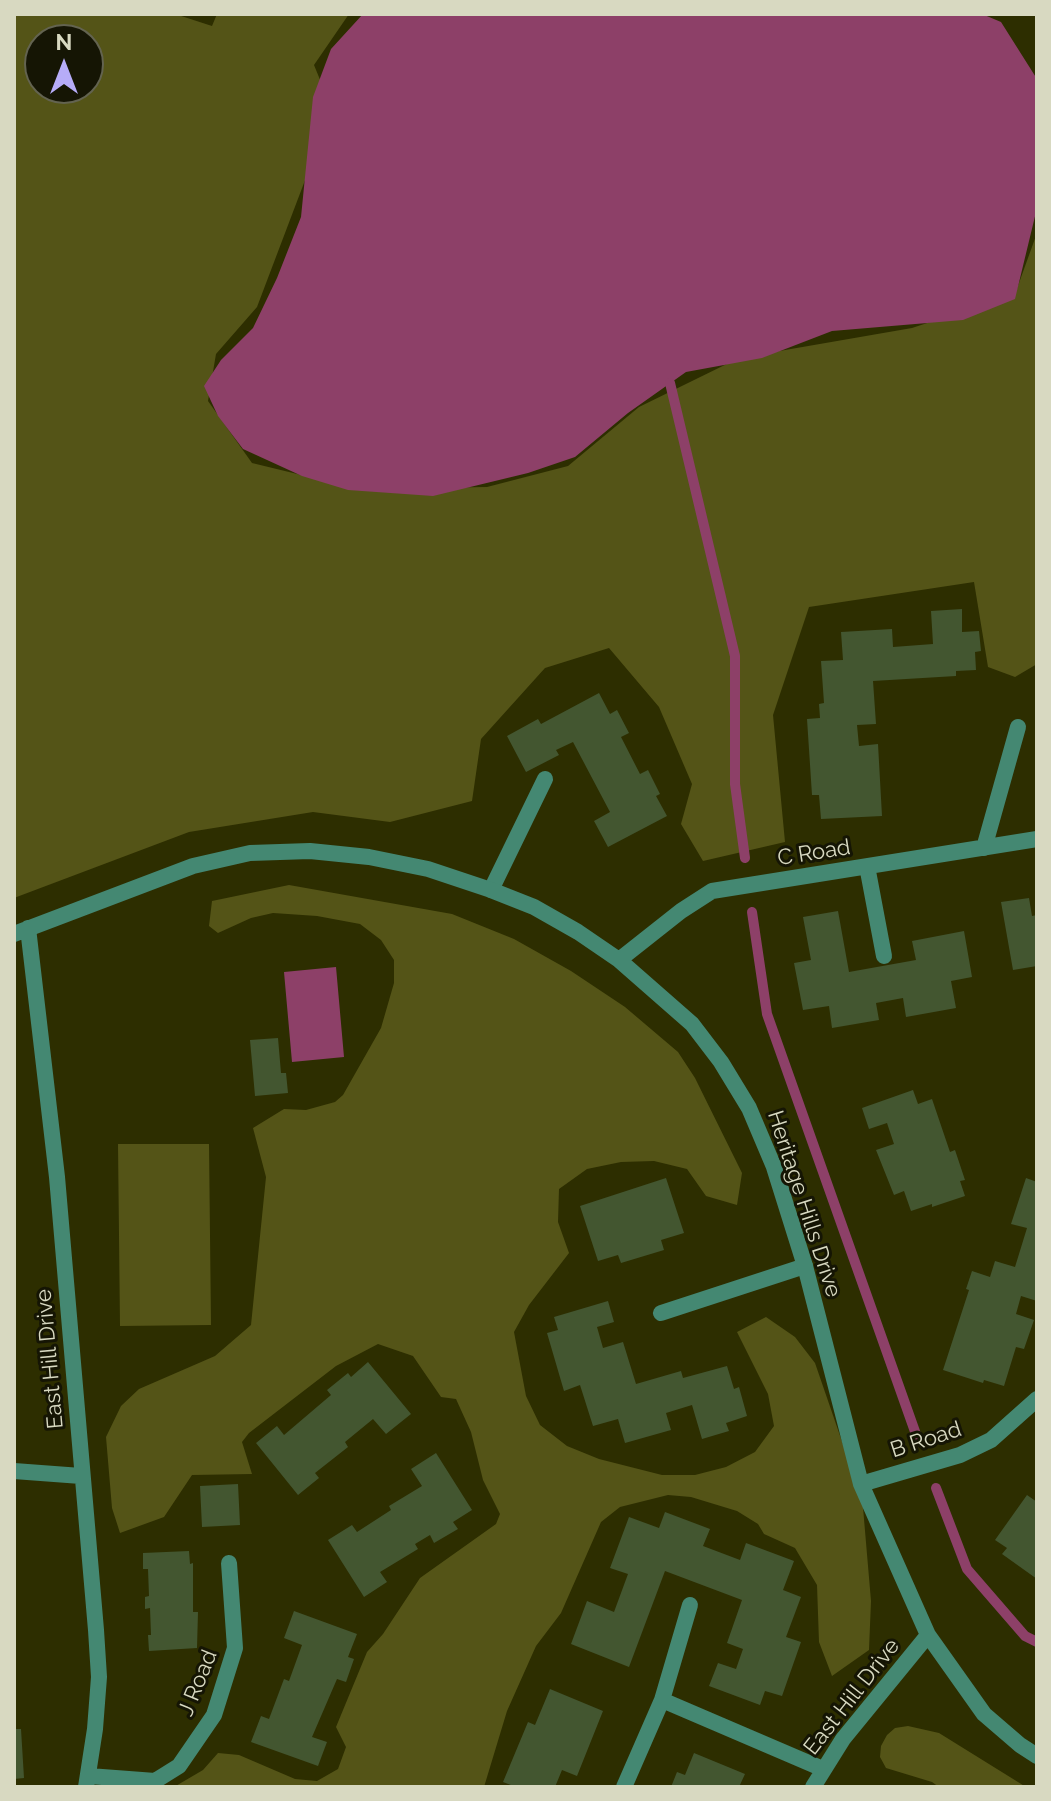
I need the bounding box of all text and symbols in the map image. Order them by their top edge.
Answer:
north arrow [24,24,104,104]
text: N [56,29,72,55]
street label: C Road [776,834,852,872]
street label: Heritage Hills Drive [761,1107,847,1301]
street label: East Hill Drive [31,1288,69,1430]
street label: B Road [887,1416,965,1464]
street label: East Hill Drive [798,1634,906,1760]
street label: J Road [173,1646,223,1720]

